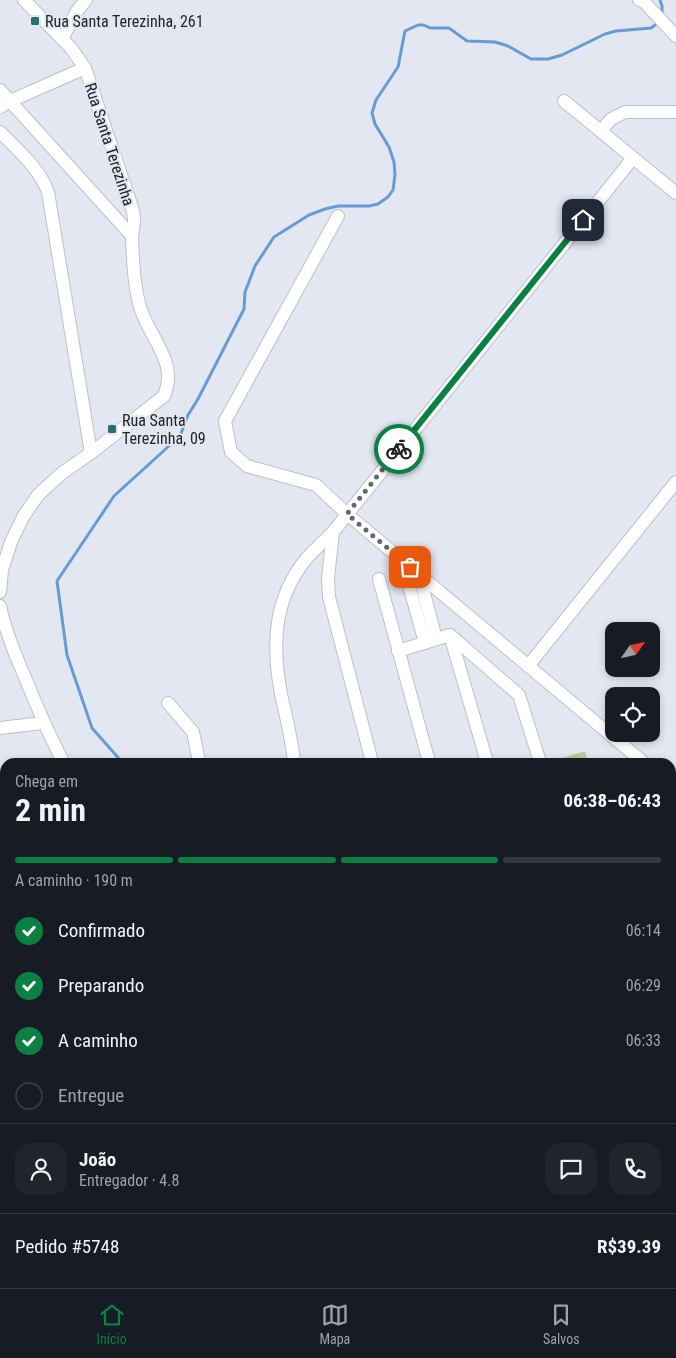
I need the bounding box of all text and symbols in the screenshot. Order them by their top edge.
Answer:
place label: Rua Santa Terezinha, 261 [45,12,204,31]
marker: Rua Santa Terezinha, 261 [29,15,41,27]
street label: Rua Santa Terezinha [81,80,138,208]
pin [562,199,604,241]
icon: home [569,206,597,234]
place label: Rua Santa Terezinha, 09 [122,411,206,448]
marker: Rua Santa Terezinha, 09 [106,423,118,435]
courier [374,424,424,474]
icon: bike [385,435,413,463]
pin [389,546,431,588]
icon: bag [396,553,424,581]
north arrow [605,622,660,678]
map controls [605,622,660,742]
button: locate [605,687,660,742]
text: Chega em [15,772,78,791]
text: 06:38–06:43 [563,789,661,812]
text: 2 min [15,791,86,829]
text: A caminho · 190 m [15,871,133,890]
icon: check [15,917,43,945]
text: Confirmado [58,919,145,942]
text: 06:14 [626,921,661,940]
icon: check [15,972,43,1000]
text: Preparando [58,974,144,997]
text: 06:29 [626,976,661,995]
icon: check [15,1027,43,1055]
text: A caminho [58,1029,138,1052]
text: 06:33 [626,1031,661,1050]
text: Entregue [58,1084,124,1107]
button: person [15,1143,67,1195]
button: chat [545,1143,597,1195]
button: phone [609,1143,661,1195]
text: João [79,1148,116,1171]
text: Entregador · 4.8 [79,1171,179,1190]
text: Pedido #5748 [15,1235,119,1258]
text: R$39.39 [597,1235,661,1258]
tab: Início [96,1301,127,1347]
tab: Mapa [319,1301,350,1347]
tab: Salvos [543,1301,580,1347]

